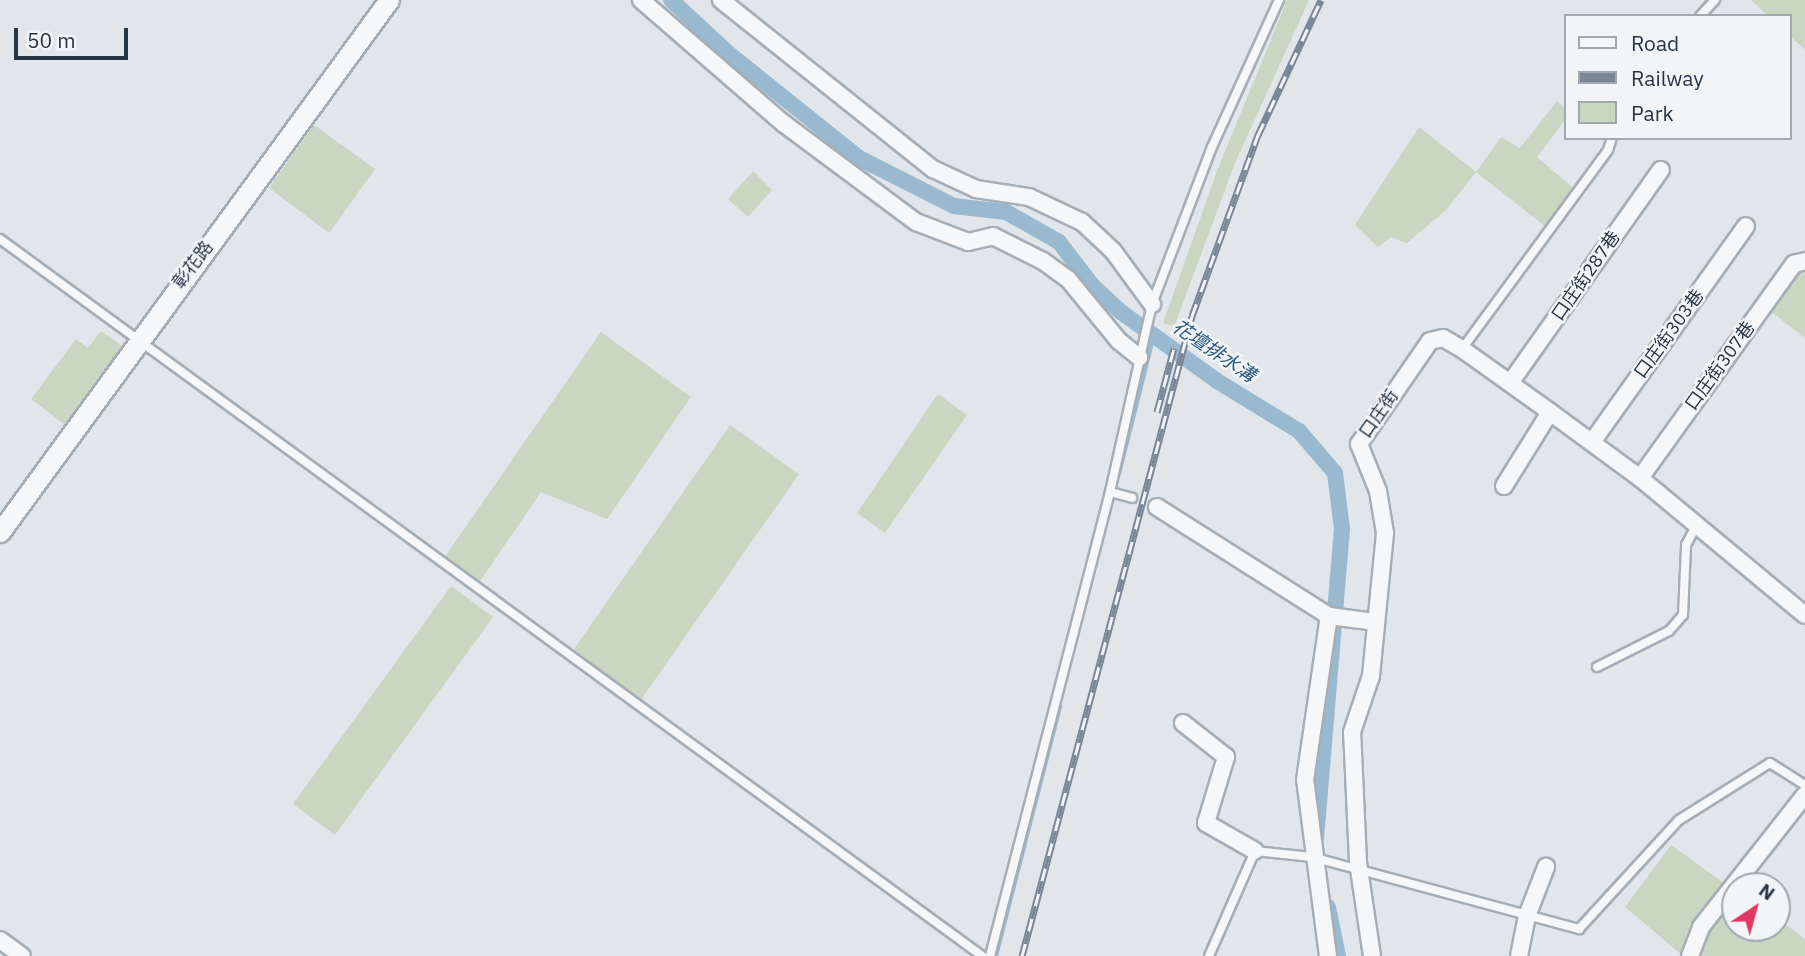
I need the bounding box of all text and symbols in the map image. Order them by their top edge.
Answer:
scale bar [18,14,131,58]
legend [1563,14,1791,140]
text: 50 m [27,26,76,54]
text: Road [1631,29,1679,57]
text: Railway [1631,64,1704,92]
text: Park [1631,99,1674,127]
street label: 口庄街287巷 [1547,227,1625,325]
street label: 彰花路 [168,237,218,293]
street label: 口庄街303巷 [1630,285,1708,383]
water label: 花壇排水溝 [1168,315,1260,387]
street label: 口庄街307巷 [1681,317,1759,415]
street label: 口庄街 [1355,386,1403,442]
north arrow [1721,872,1791,942]
text: N [1755,878,1780,905]

